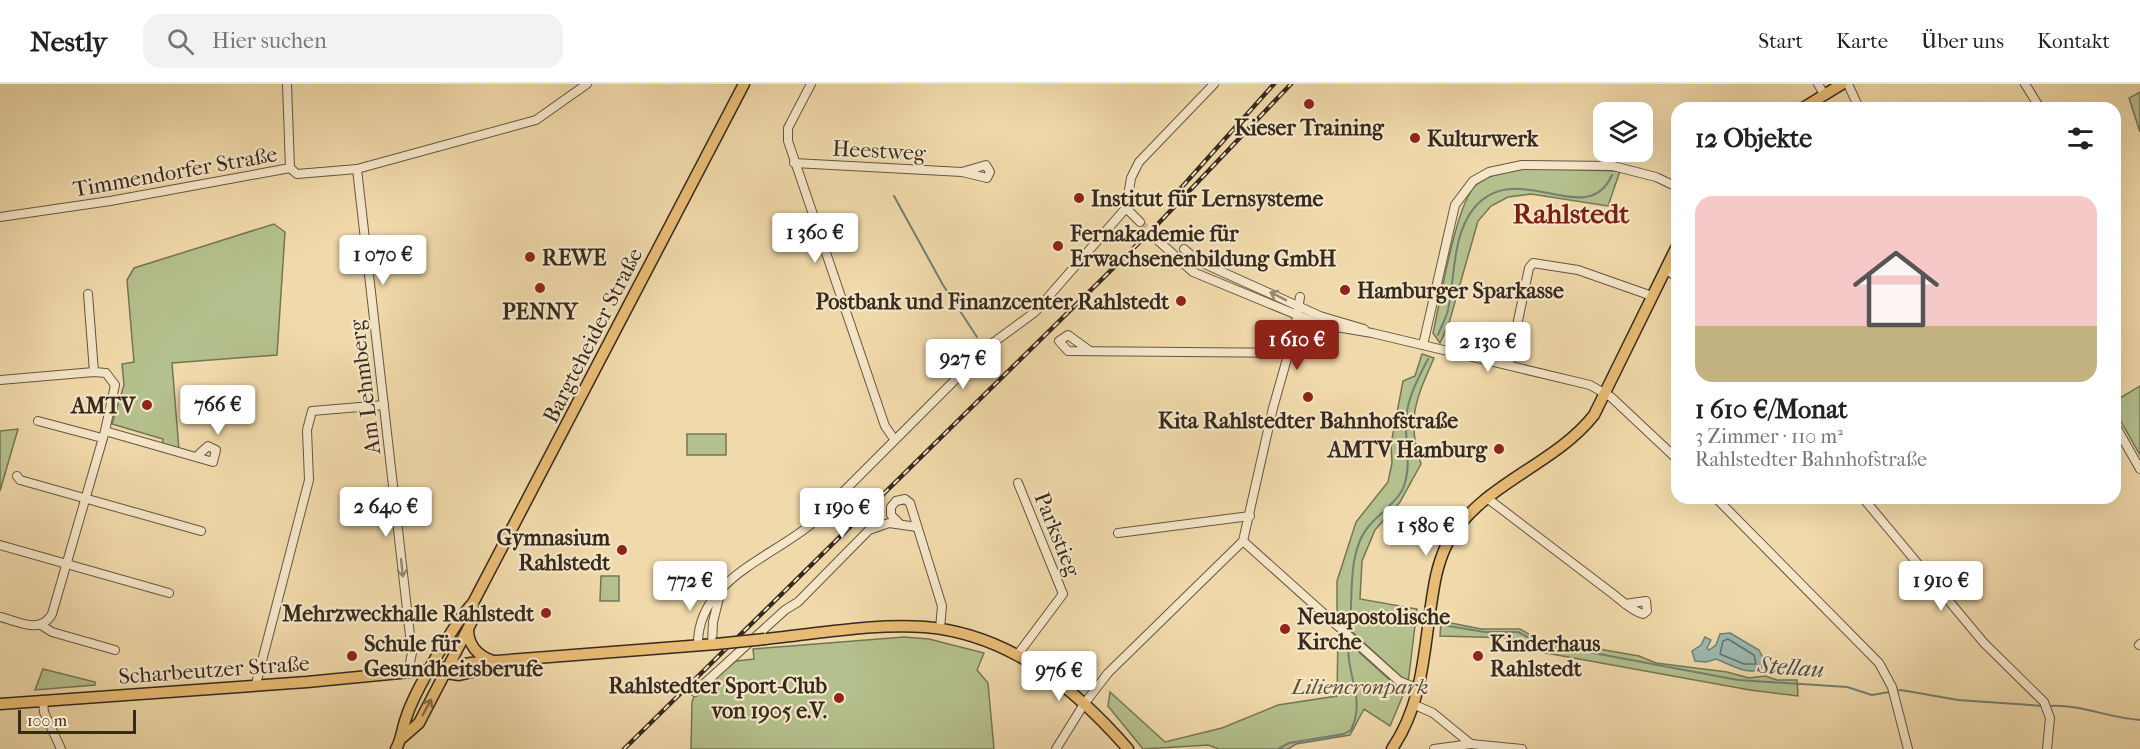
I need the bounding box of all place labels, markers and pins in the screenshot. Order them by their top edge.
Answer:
marker: Kieser Training [1302,97,1316,111]
place label: Kieser Training [1234,115,1385,141]
place label: Kulturwerk [1427,126,1539,152]
marker: Kulturwerk [1408,131,1422,145]
place label: Institut für Lernsysteme [1091,186,1324,212]
marker: Institut für Lernsysteme [1072,191,1086,205]
pin: 1 360 € [760,213,870,264]
place label: Fernakademie für Erwachsenenbildung GmbH [1069,221,1337,272]
pin: 1 070 € [328,235,438,286]
marker: Fernakademie für Erwachsenenbildung GmbH [1051,239,1065,253]
place label: REWE [542,245,607,271]
marker: REWE [523,250,537,264]
place label: Hamburger Sparkasse [1357,278,1564,304]
marker: PENNY [533,281,547,295]
marker: Hamburger Sparkasse [1338,283,1352,297]
place label: Postbank und Finanzcenter Rahlstedt [815,289,1170,315]
marker: Postbank und Finanzcenter Rahlstedt [1174,294,1188,308]
place label: PENNY [502,299,579,325]
pin: 1 610 € [1242,320,1352,371]
pin: 2 130 € [1433,322,1543,373]
pin: 927 € [921,339,1005,390]
pin: 766 € [176,385,260,436]
marker: Kita Rahlstedter Bahnhofstraße [1301,390,1315,404]
place label: AMTV [69,393,137,419]
marker: AMTV [140,398,154,412]
place label: Kita Rahlstedter Bahnhofstraße [1158,408,1458,434]
place label: AMTV Hamburg [1326,437,1488,463]
marker: AMTV Hamburg [1492,442,1506,456]
pin: 2 640 € [331,487,441,538]
pin: 1 190 € [787,488,897,539]
pin: 1 580 € [1371,506,1481,557]
place label: Gymnasium Rahlstedt [496,525,611,576]
marker: Gymnasium Rahlstedt [615,543,629,557]
pin: 772 € [648,561,732,612]
pin: 1 910 € [1886,561,1996,612]
place label: Mehrzweckhalle Rahlstedt [281,601,535,627]
place label: Neuapostolische Kirche [1297,604,1450,655]
marker: Mehrzweckhalle Rahlstedt [539,606,553,620]
marker: Neuapostolische Kirche [1278,622,1292,636]
place label: Schule für Gesundheitsberufe [364,631,543,682]
place label: Kinderhaus Rahlstedt [1490,631,1600,682]
marker: Schule für Gesundheitsberufe [345,649,359,663]
marker: Kinderhaus Rahlstedt [1471,649,1485,663]
pin: 976 € [1017,651,1101,702]
place label: Rahlstedter Sport-Club von 1905 e.V. [608,673,827,724]
marker: Rahlstedter Sport-Club von 1905 e.V. [832,691,846,705]

